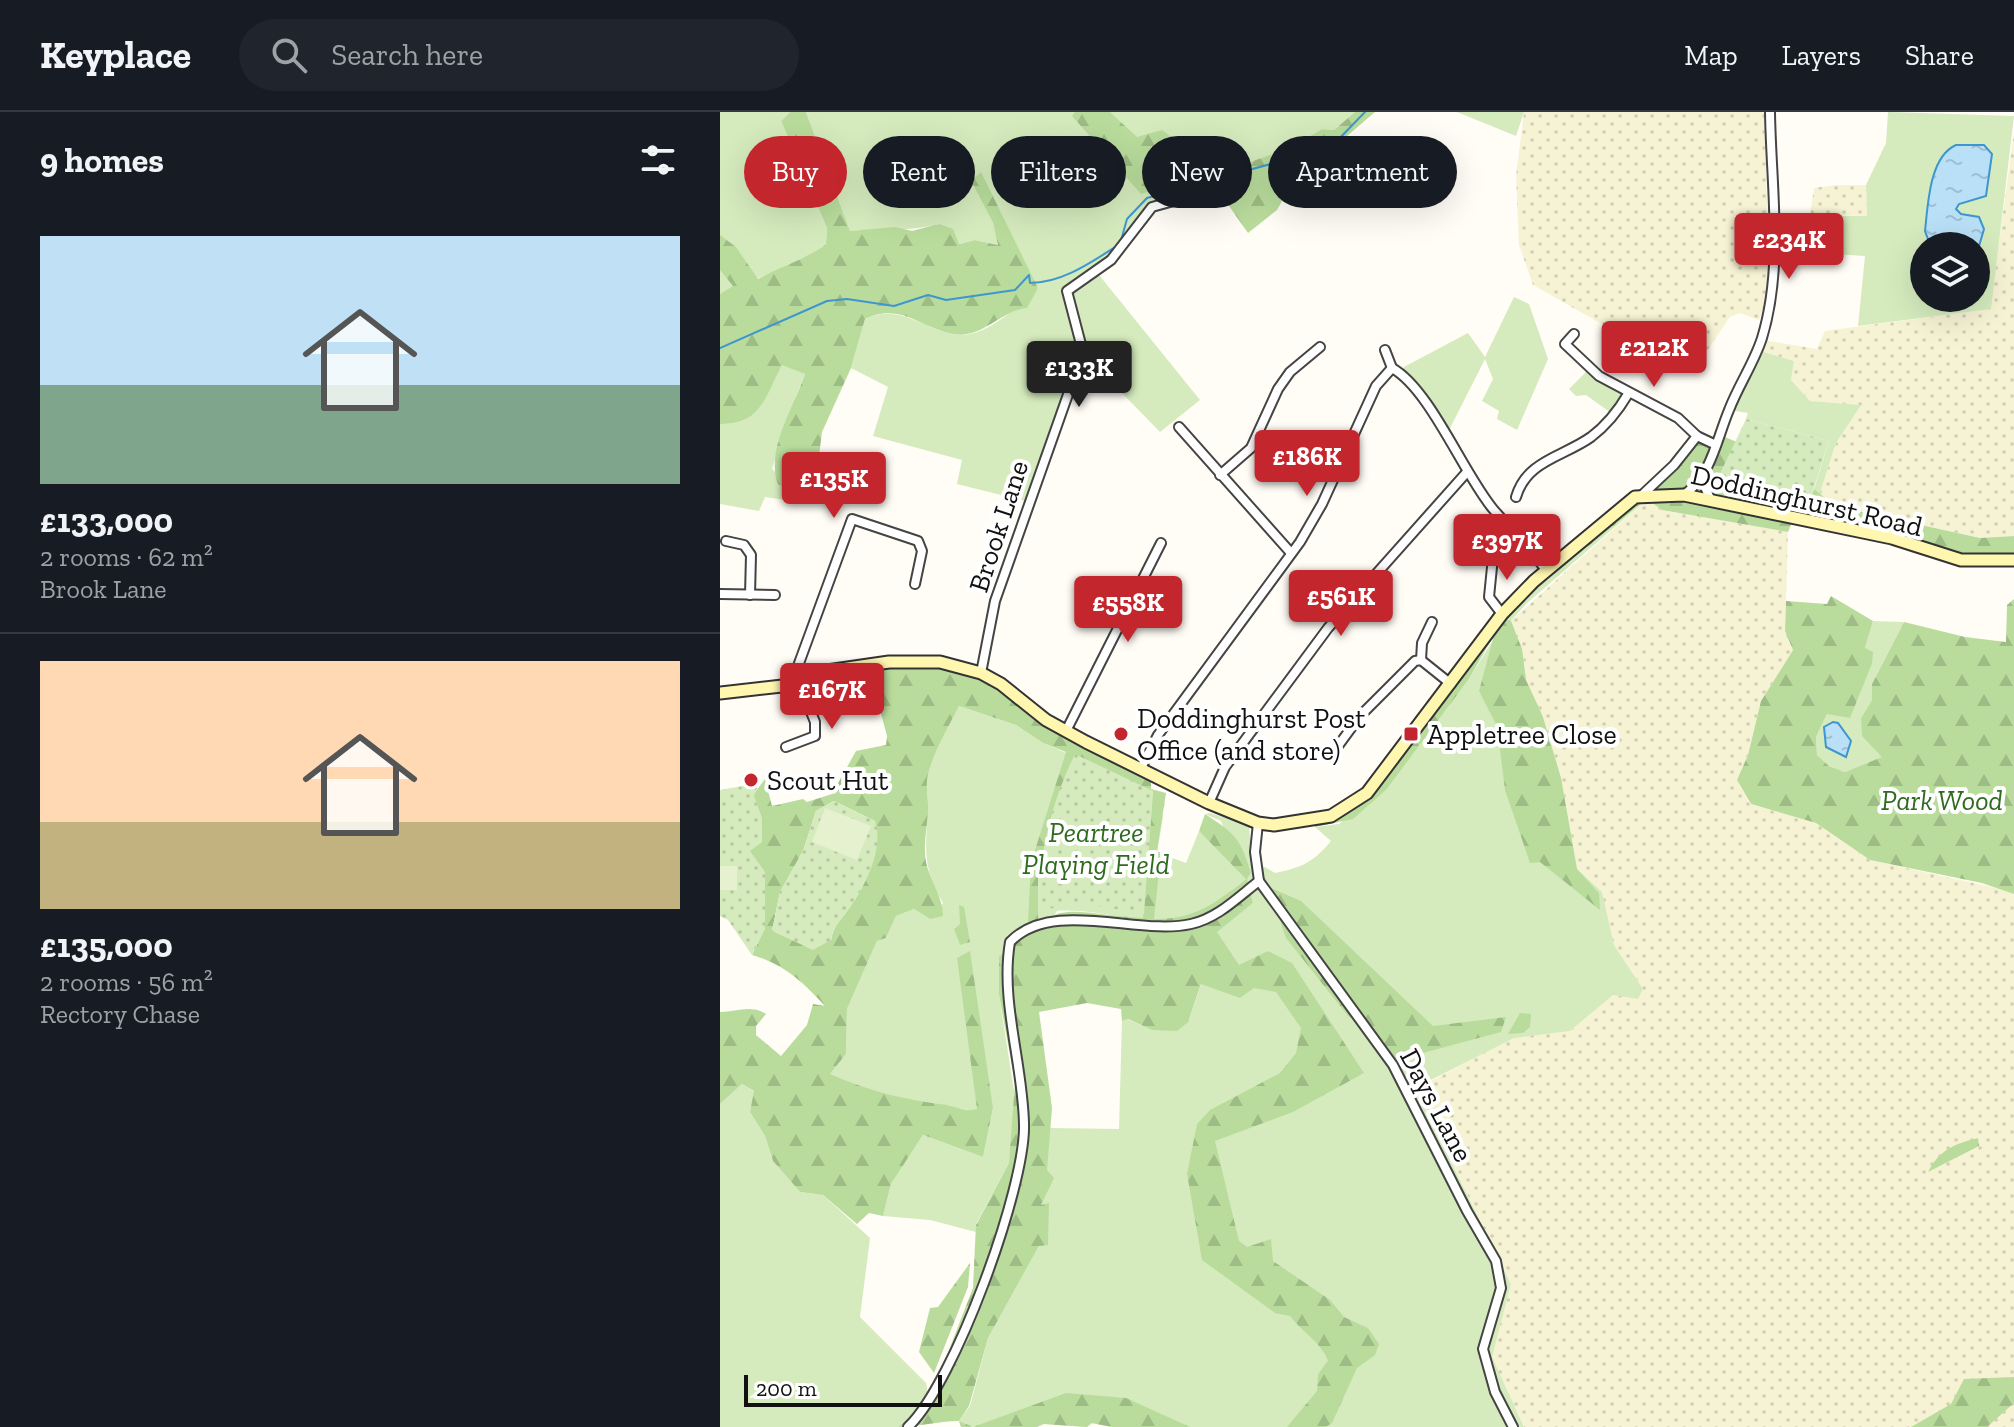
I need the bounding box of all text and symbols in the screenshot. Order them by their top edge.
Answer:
search box [239,19,799,91]
text: Keyplace [40,32,191,78]
icon: search [267,33,311,77]
text: Search here [331,37,483,73]
text: Map [1684,39,1738,72]
text: Layers [1782,39,1861,72]
text: Share [1905,39,1974,72]
chip: Buy [744,136,847,208]
chip: Rent [863,136,975,208]
chip: Filters [991,136,1126,208]
chip: New [1142,136,1252,208]
chip: Apartment [1268,136,1457,208]
icon: filters [636,138,680,182]
text: 9 homes [40,140,164,181]
pin: £234K [1733,213,1845,281]
text: £234K [1752,223,1826,255]
map controls [1910,232,1990,312]
button: layers [1910,232,1990,312]
icon: home [288,288,432,432]
pin: £212K [1598,321,1710,389]
text: £212K [1620,331,1688,363]
pin: £133K [1023,341,1135,409]
text: £133K [1045,351,1113,383]
pin: £186K [1251,430,1363,498]
text: £186K [1273,440,1341,472]
pin: £135K [778,452,890,520]
street label: Brook Lane [962,456,1035,596]
street label: Doddinghurst Road [1688,458,1926,543]
text: £135K [800,462,868,494]
text: £133,000 [40,500,173,541]
pin: £397K [1451,514,1563,582]
text: £397K [1471,524,1543,556]
text: 2 rooms · 62 m² [40,541,213,573]
pin: £561K [1285,570,1397,638]
text: Brook Lane [40,573,167,605]
pin: £558K [1072,576,1184,644]
text: £561K [1307,580,1375,612]
text: £558K [1092,586,1164,618]
pin: £167K [776,663,888,731]
text: £167K [798,673,866,705]
place label: Doddinghurst Post Office (and store) [1137,702,1366,767]
icon: home [288,713,432,857]
place label: Appletree Close [1427,718,1617,751]
marker: Doddinghurst Post Office (and store) [1112,725,1130,743]
marker: Appletree Close [1402,725,1420,743]
place label: Scout Hut [767,764,889,797]
marker: Scout Hut [742,771,760,789]
park label: Park Wood [1881,784,2003,817]
park label: Peartree Playing Field [1022,816,1170,881]
text: £135,000 [40,925,173,966]
text: 2 rooms · 56 m² [40,966,213,998]
text: Rectory Chase [40,998,200,1030]
street label: Days Lane [1393,1043,1480,1167]
scale bar [744,1371,942,1407]
text: 200 m [756,1375,817,1402]

